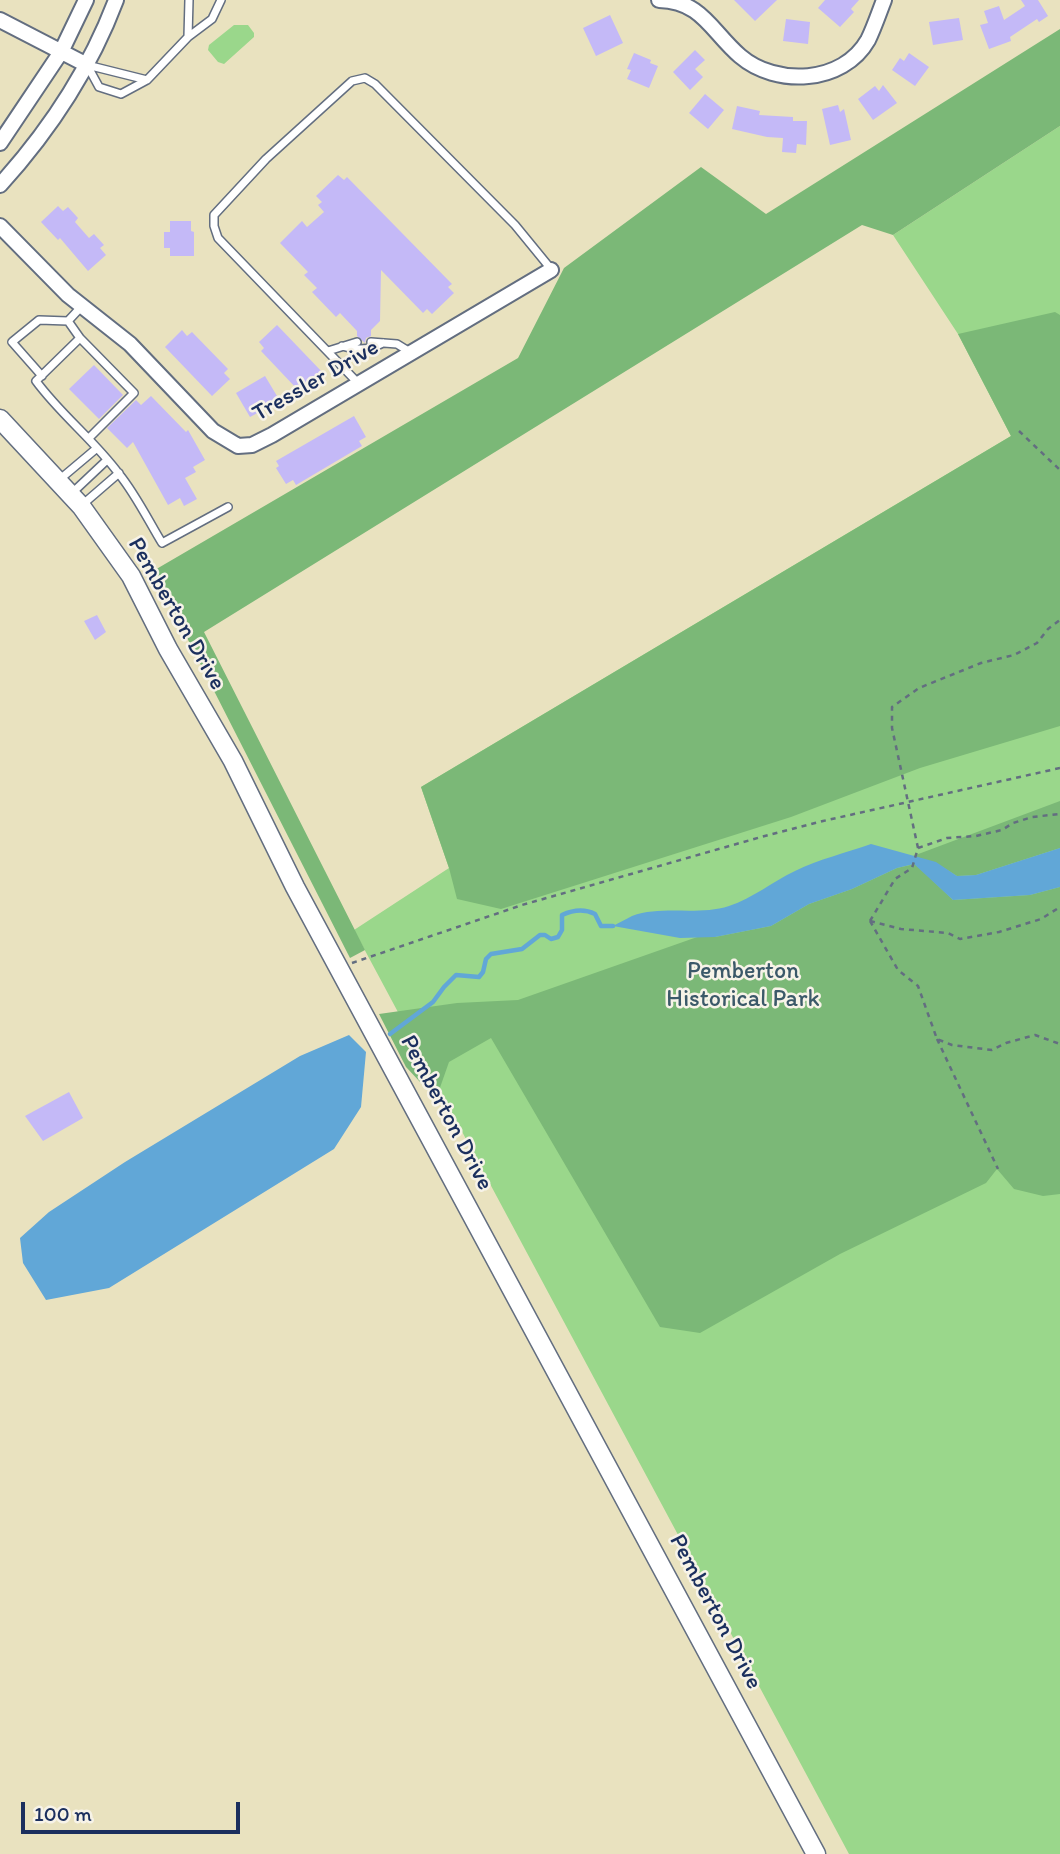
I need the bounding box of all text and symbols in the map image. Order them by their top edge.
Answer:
street label: Tressler Drive [248,333,384,429]
street label: Pemberton Drive [121,533,231,695]
park label: Pemberton Historical Park [666,958,820,1014]
street label: Pemberton Drive [393,1031,499,1195]
street label: Pemberton Drive [662,1530,768,1694]
scale bar [24,1787,243,1831]
text: 100 m [34,1801,92,1826]

